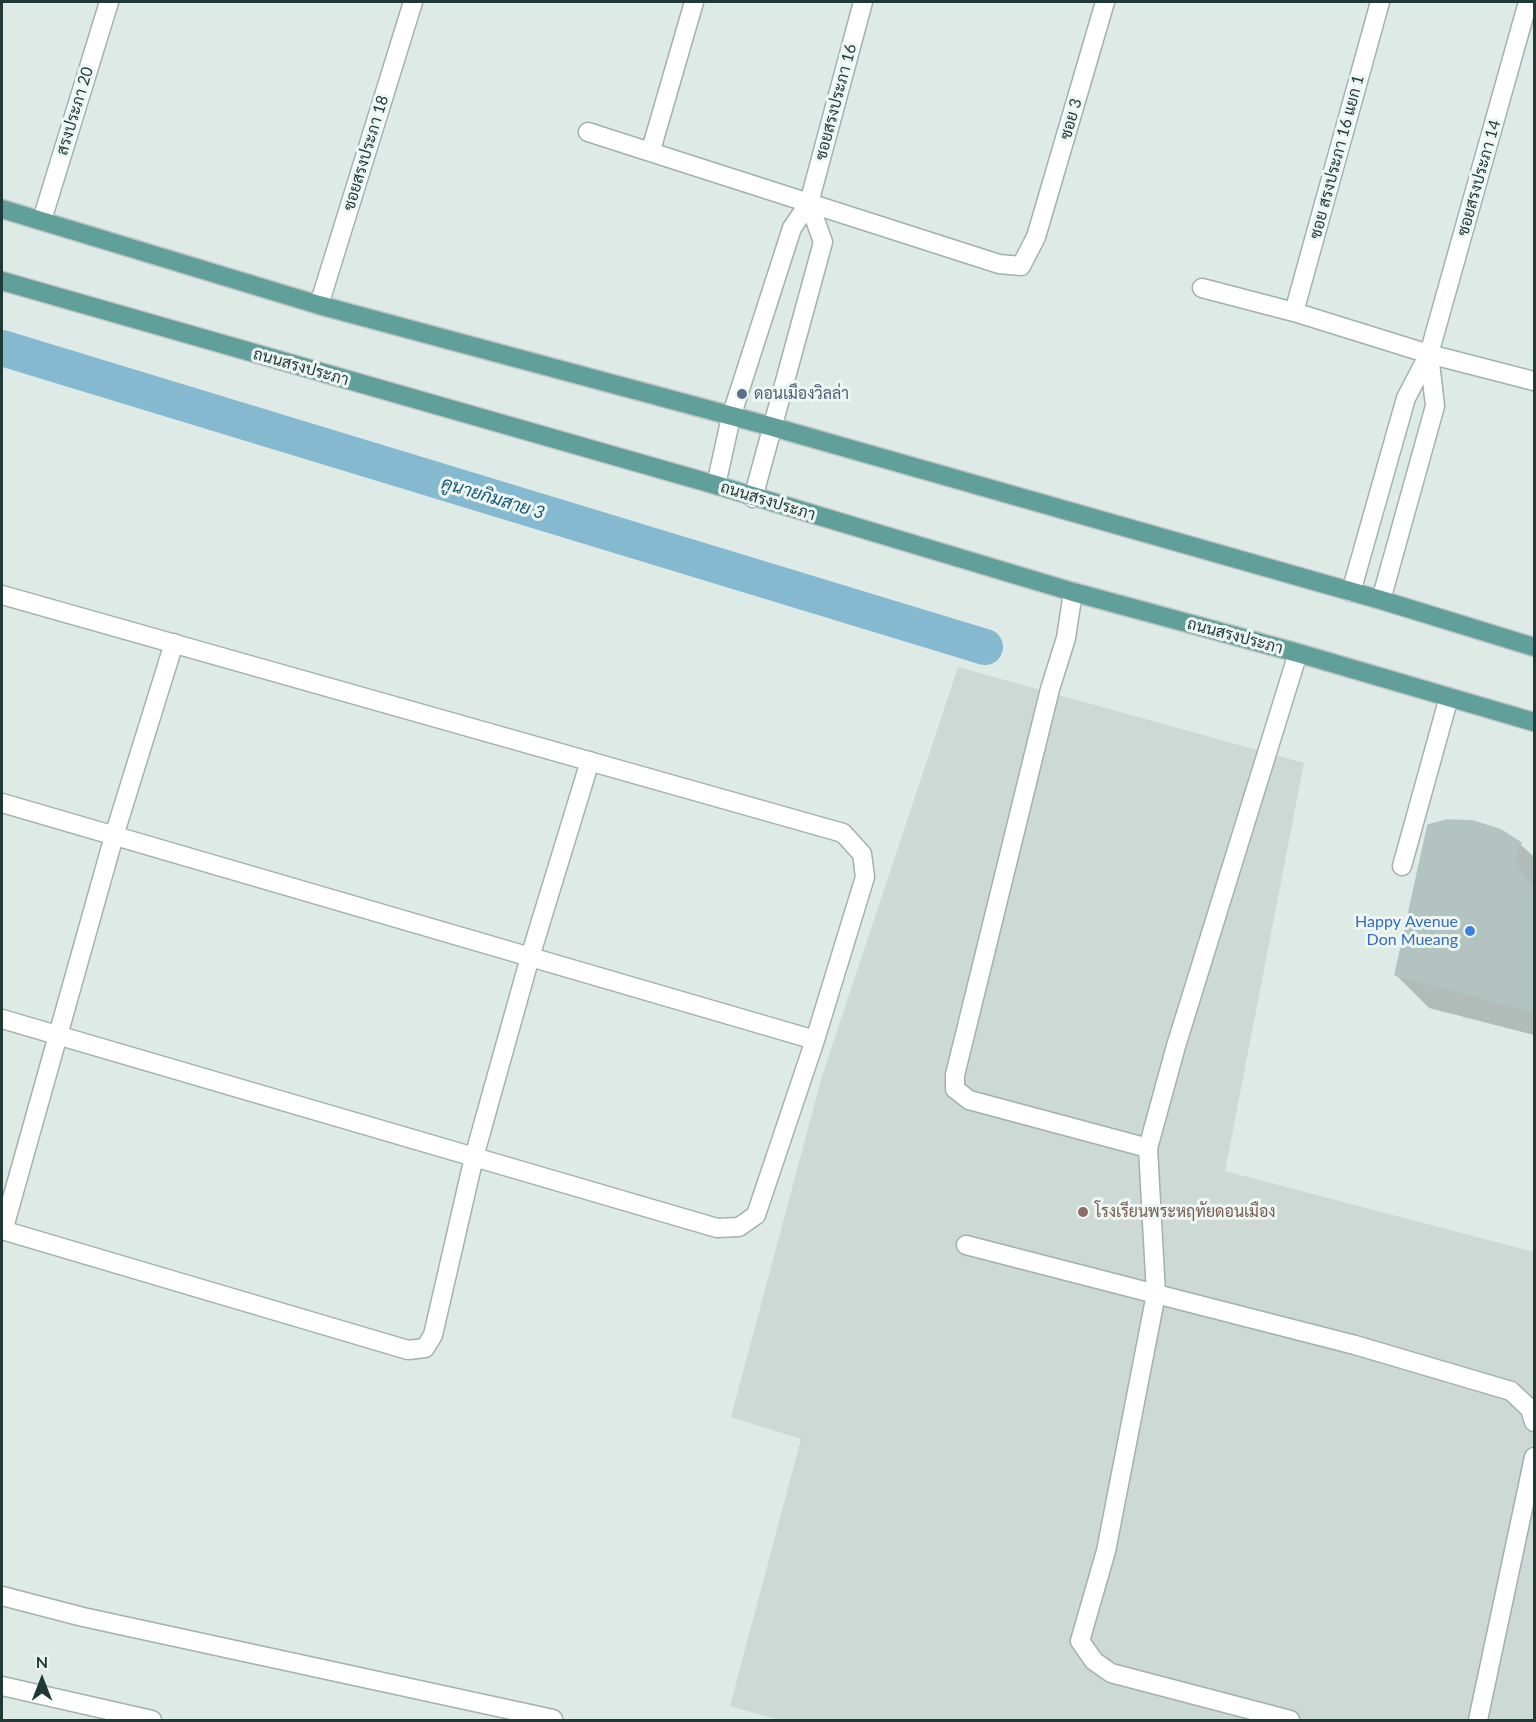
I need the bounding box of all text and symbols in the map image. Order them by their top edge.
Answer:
street label: ซอยสรงประภา 16 [811,42,861,162]
street label: สรงประภา 20 [52,65,98,157]
street label: ซอย สรงประภา 16 แยก 1 [1306,73,1368,241]
street label: ซอยสรงประภา 18 [339,93,393,213]
street label: ซอย 3 [1056,96,1086,142]
street label: ซอยสรงประภา 14 [1453,118,1505,238]
street label: ถนนสรงประภา [251,344,351,390]
place label: ดอนเมืองวิลล่า [754,384,849,404]
marker: ดอนเมืองวิลล่า [735,387,749,401]
water label: คูนายกิมสาย 3 [439,472,547,524]
street label: ถนนสรงประภา [718,477,818,525]
street label: ถนนสรงประภา [1185,614,1285,658]
place label: Happy Avenue Don Mueang [1355,912,1458,950]
marker: Happy Avenue Don Mueang [1463,924,1477,938]
place label: โรงเรียนพระหฤทัยดอนเมือง [1095,1202,1276,1222]
marker: โรงเรียนพระหฤทัยดอนเมือง [1076,1205,1090,1219]
north arrow [12,1650,72,1710]
text: N [36,1652,48,1671]

